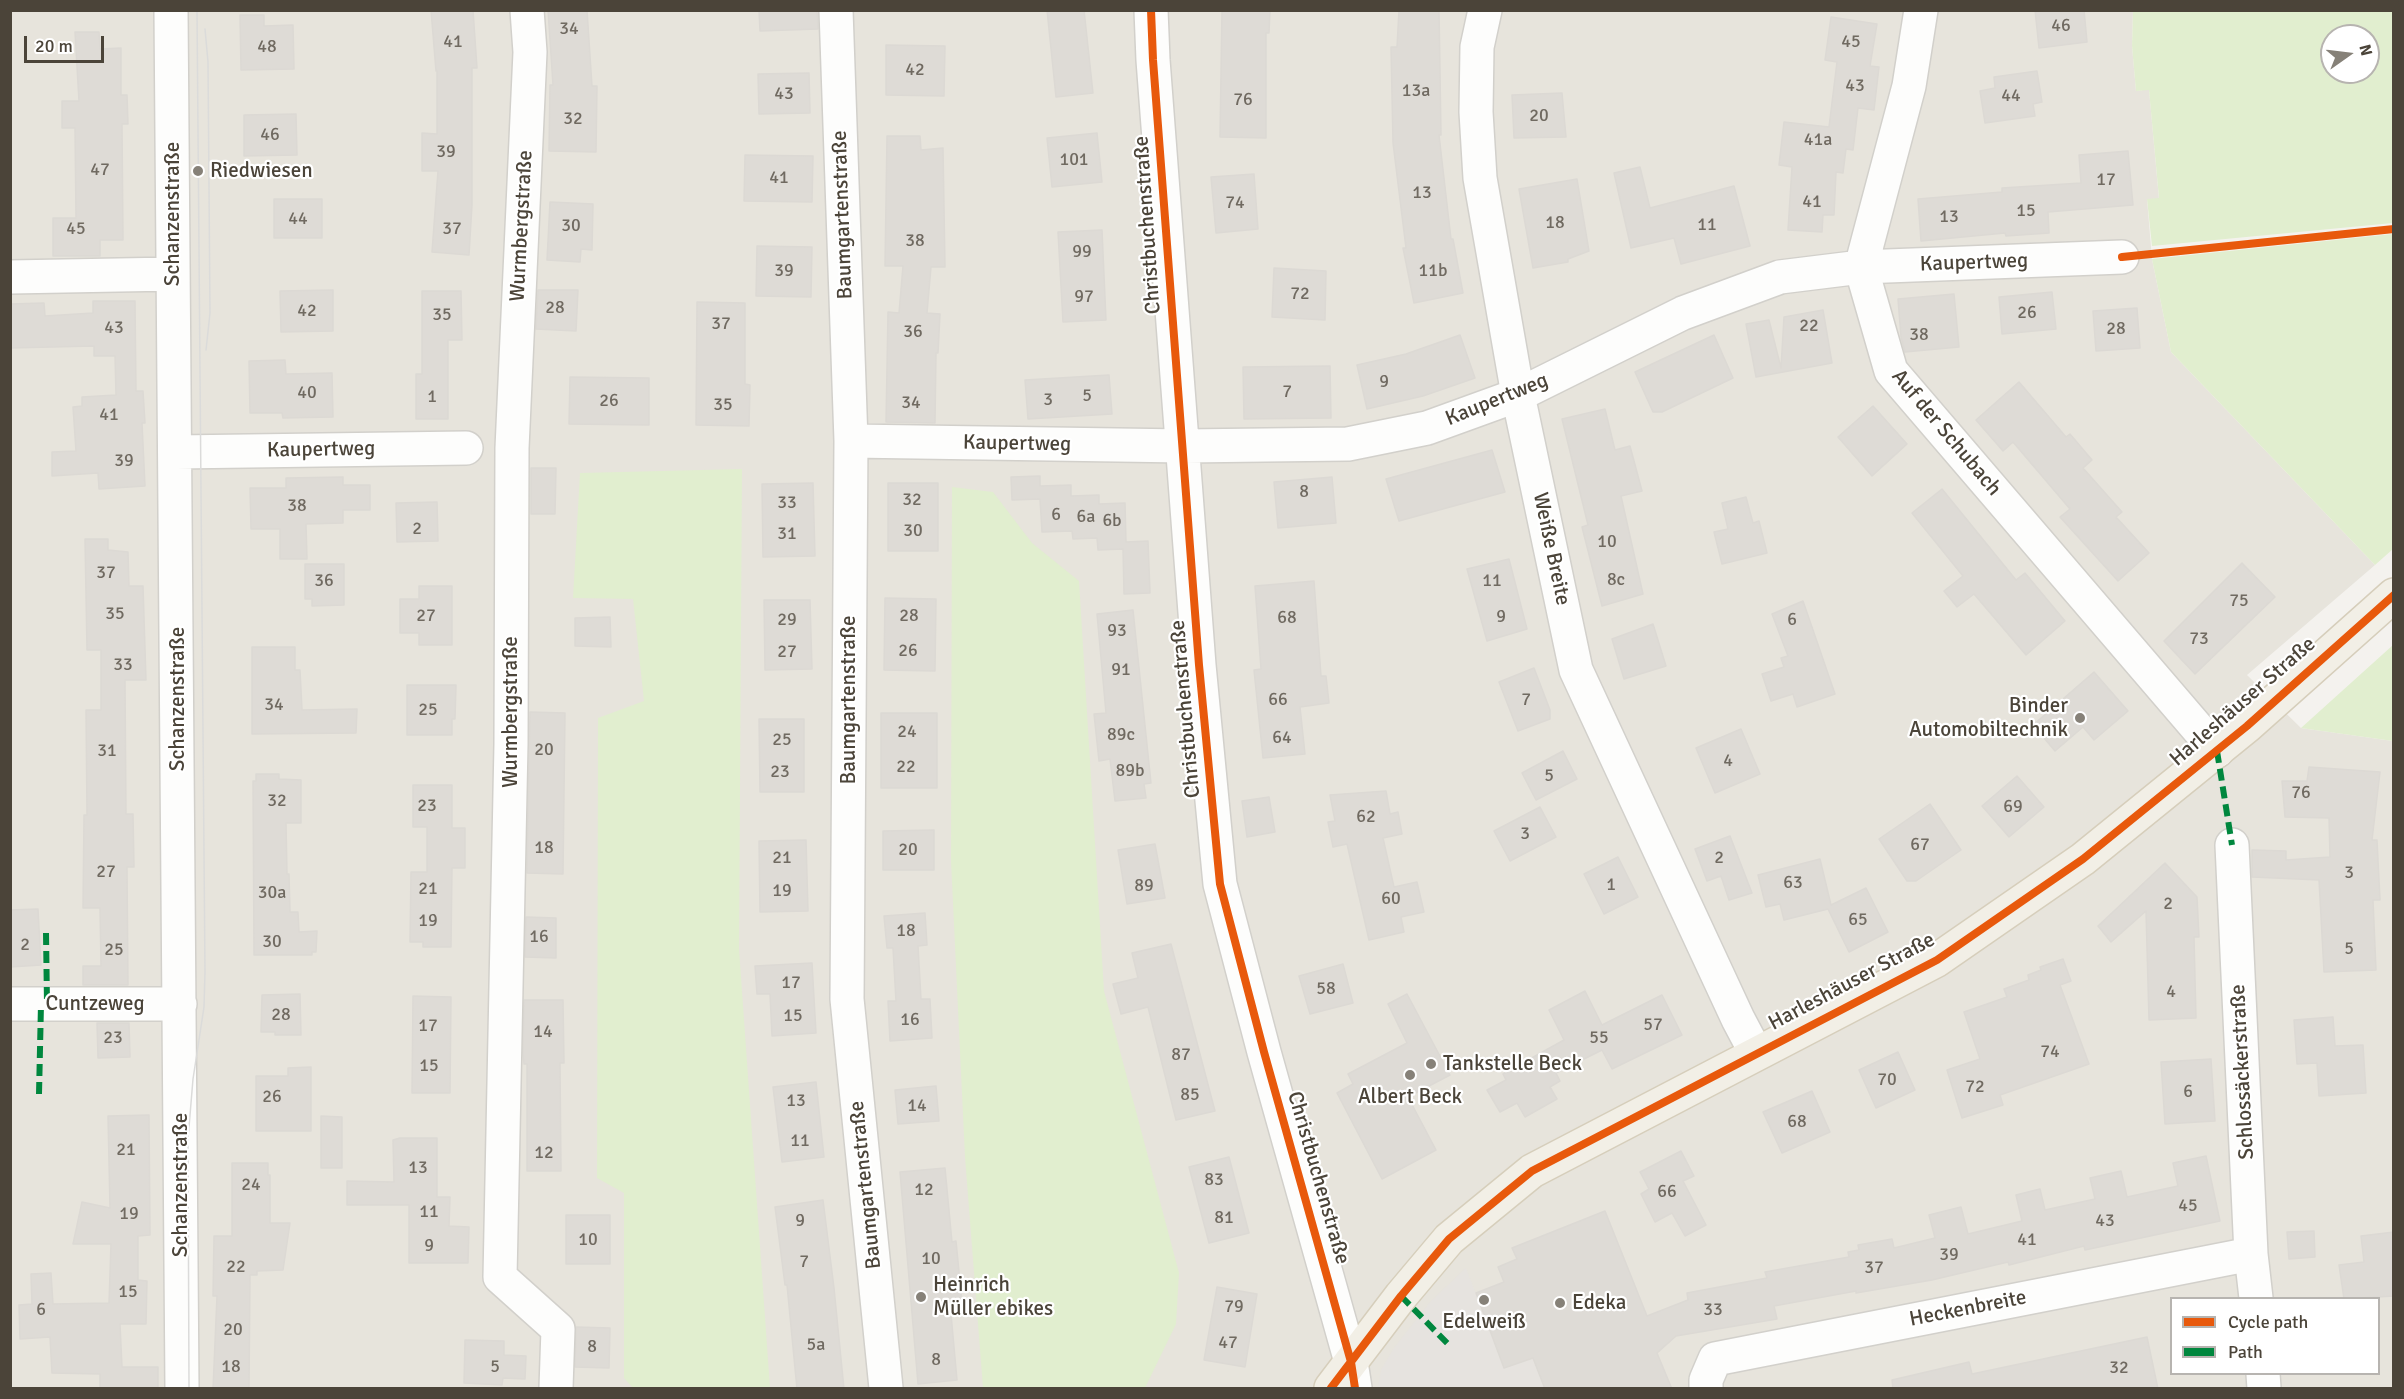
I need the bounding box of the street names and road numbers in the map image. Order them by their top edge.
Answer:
street label: Baumgartenstraße [827,130,859,300]
street label: Christbuchenstraße [1129,135,1167,315]
street label: Schanzenstraße [160,142,186,286]
street label: Wurmbergstraße [505,150,539,302]
street label: Kaupertweg [1919,249,2029,277]
street label: Auf der Schubach [1886,365,2006,501]
street label: Kaupertweg [1442,368,1552,432]
street label: Kaupertweg [963,430,1071,458]
street label: Kaupertweg [267,436,375,464]
street label: Weiße Breite [1527,490,1575,608]
street label: Baumgartenstraße [836,615,862,785]
street label: Christbuchenstraße [1166,619,1206,799]
street label: Schanzenstraße [165,627,191,771]
street label: Harleshäuser Straße [2165,632,2321,772]
street label: Wurmbergstraße [498,636,524,788]
street label: Harleshäuser Straße [1765,928,1939,1036]
street label: Schlossäckerstraße [2226,984,2260,1160]
street label: Cuntzeweg [46,991,144,1017]
street label: Christbuchenstraße [1281,1089,1355,1267]
street label: Baumgartenstraße [845,1100,887,1270]
street label: Schanzenstraße [168,1113,194,1257]
street label: Heckenbreite [1907,1285,2029,1333]

